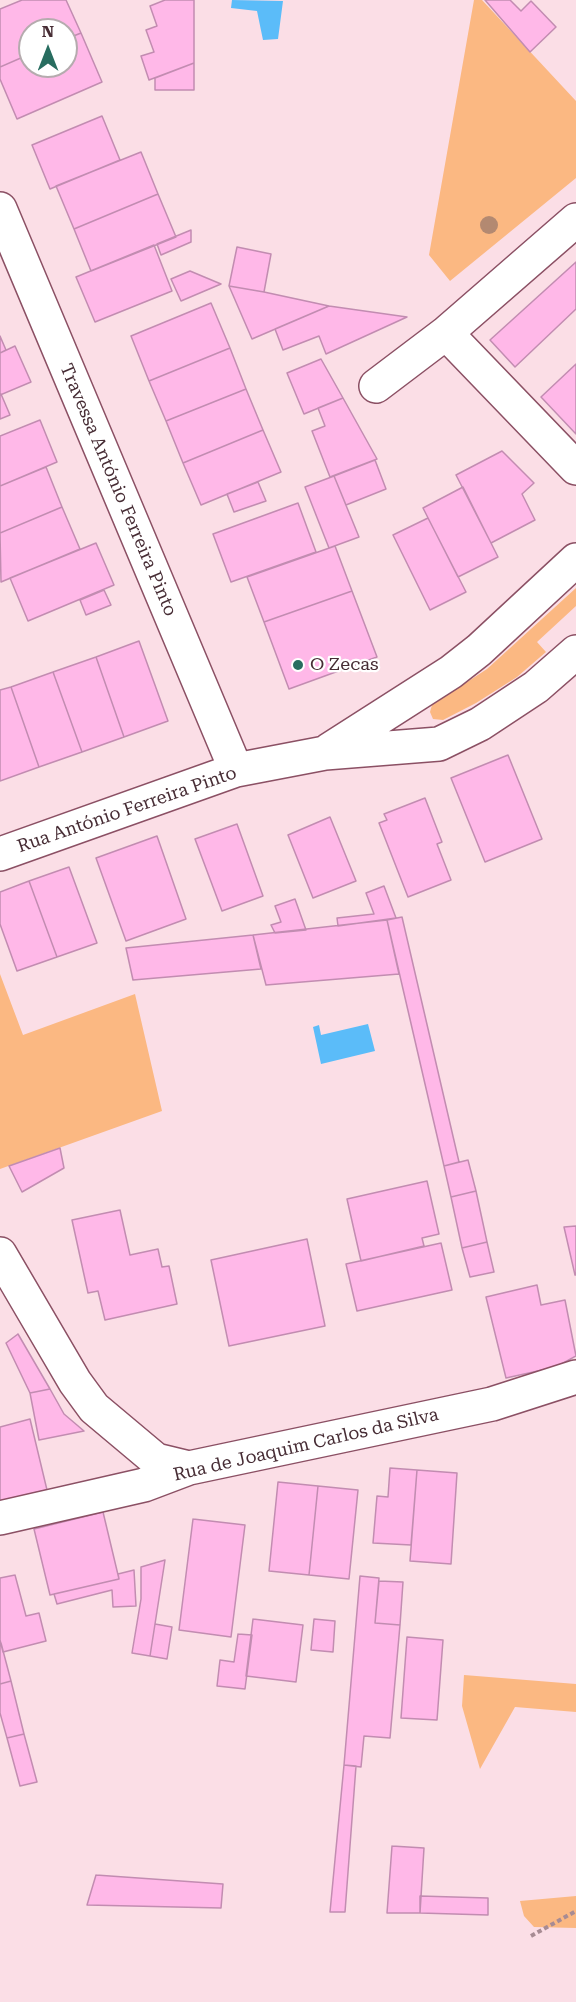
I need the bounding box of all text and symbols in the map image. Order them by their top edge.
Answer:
north arrow [18,18,78,78]
text: N [42,22,54,41]
street label: Travessa António Ferreira Pinto [55,360,181,620]
place label: O Zecas [310,654,379,676]
marker: O Zecas [291,658,305,672]
street label: Rua António Ferreira Pinto [14,762,240,858]
street label: Rua de Joaquim Carlos da Silva [171,1404,441,1486]

